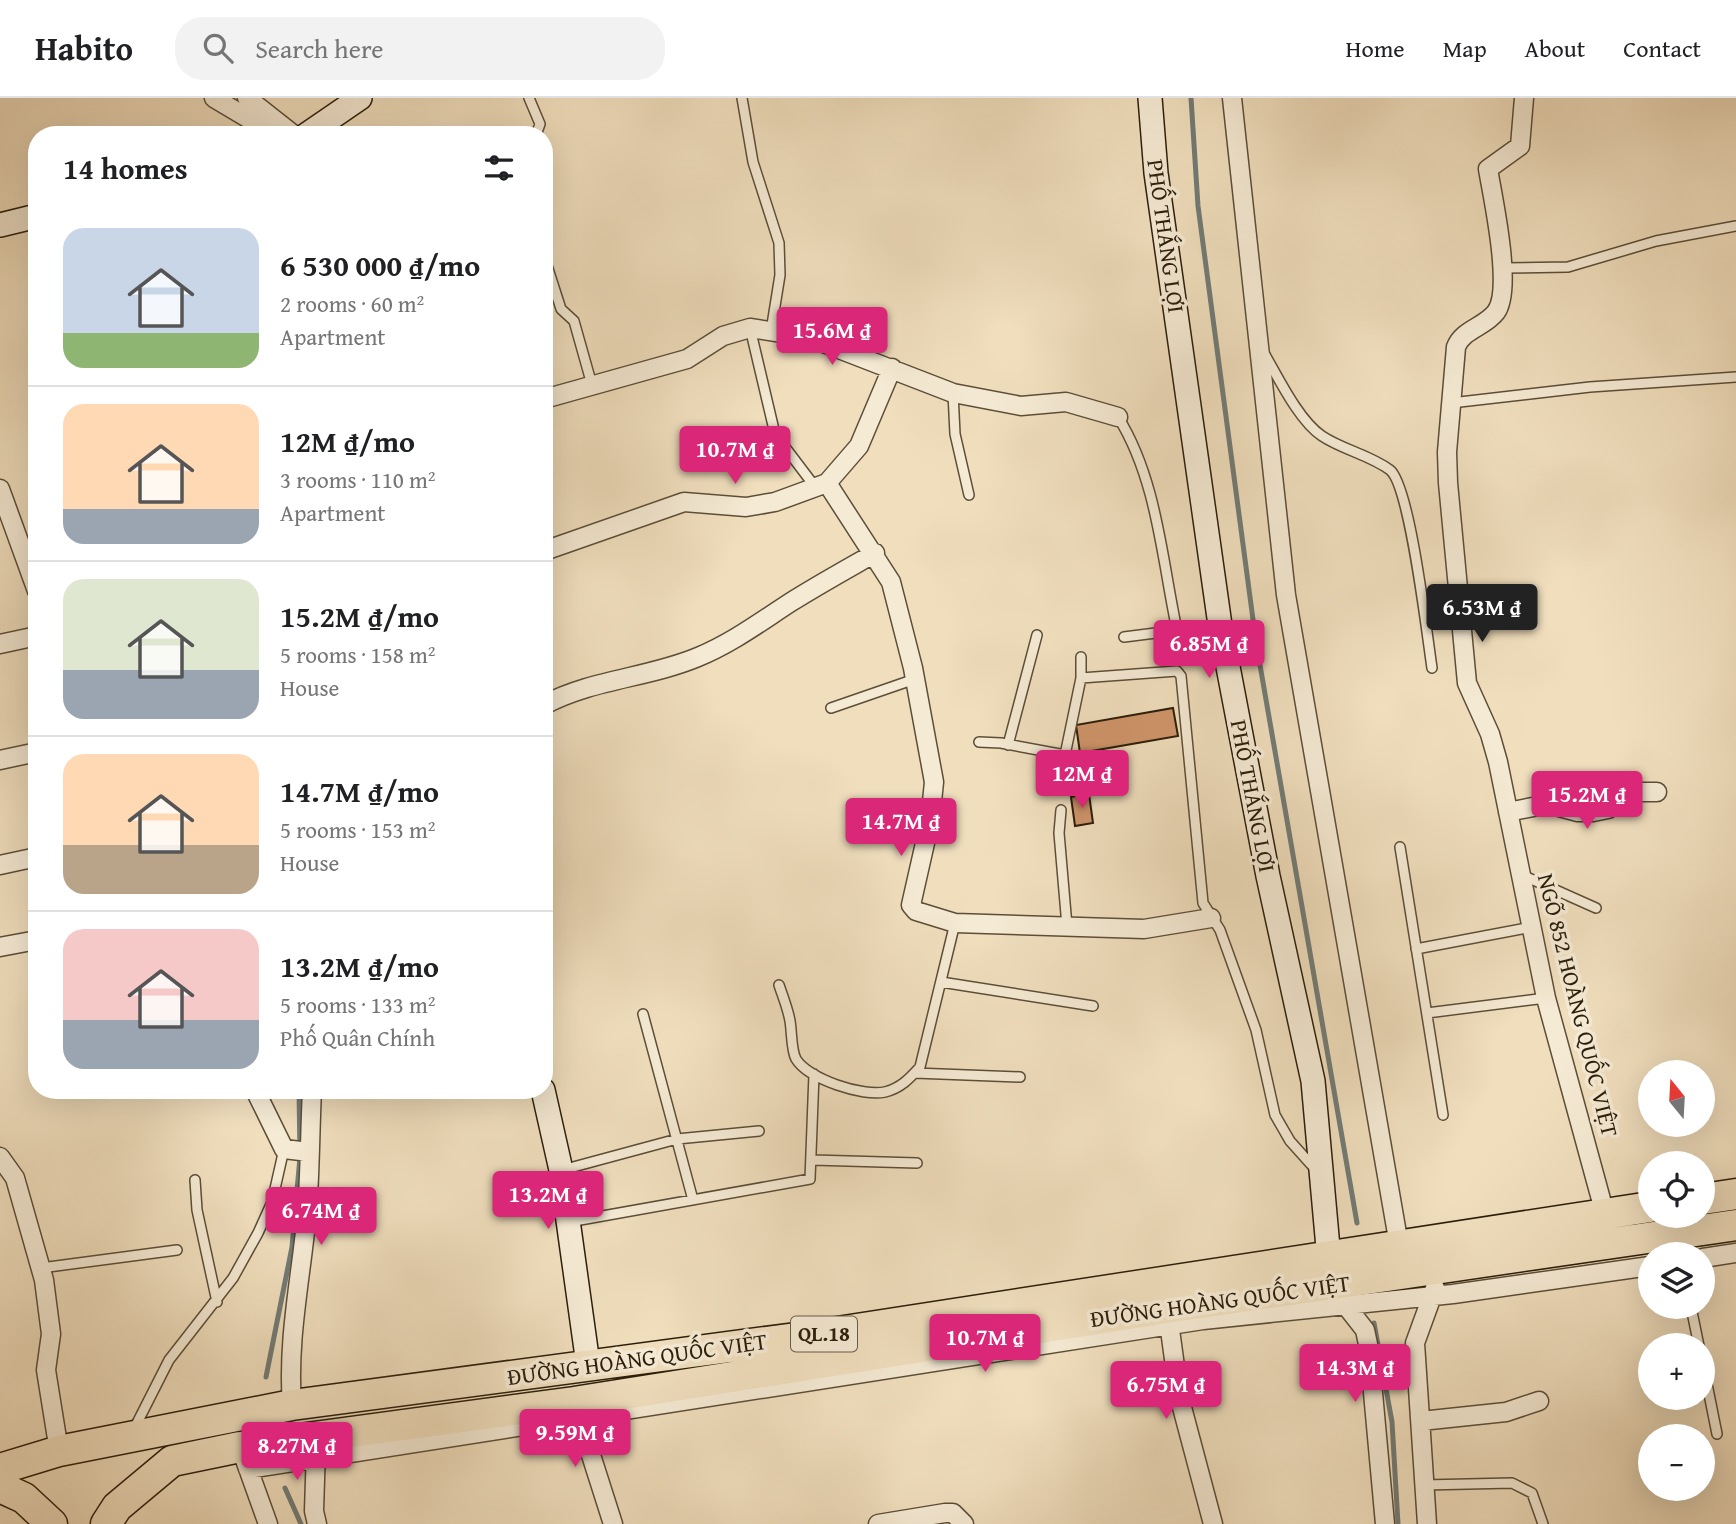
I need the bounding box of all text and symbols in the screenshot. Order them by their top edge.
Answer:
search box [175,17,665,80]
text: Habito [35,24,133,72]
icon: search [199,29,237,67]
text: Search here [255,29,383,68]
text: Home [1346,31,1405,66]
text: Map [1443,31,1487,66]
text: About [1525,31,1585,66]
text: Contact [1623,31,1701,66]
text: 14 homes [63,146,188,190]
icon: filters [480,149,518,187]
street label: PHỐ THẮNG LỢI [1139,157,1194,315]
text: 6 530 000 ₫/mo [280,243,480,287]
icon: home [119,256,203,340]
text: 2 rooms · 60 m² [280,287,424,320]
pin: 15.6M ₫ [767,308,897,367]
text: 15.6M ₫ [792,313,872,346]
text: Apartment [280,320,385,353]
text: 12M ₫/mo [280,419,415,463]
pin: 10.7M ₫ [670,426,800,486]
icon: home [119,432,203,516]
text: 10.7M ₫ [695,432,775,465]
text: 3 rooms · 110 m² [280,463,435,496]
text: Apartment [280,496,385,529]
pin: 6.53M ₫ [1417,584,1547,644]
text: 6.53M ₫ [1442,590,1522,623]
text: 15.2M ₫/mo [280,594,439,638]
icon: home [119,607,203,691]
pin: 6.85M ₫ [1144,620,1274,680]
text: 6.85M ₫ [1169,626,1249,659]
text: 5 rooms · 158 m² [280,638,435,671]
text: House [280,671,339,704]
street label: PHỐ THẮNG LỢI [1223,717,1284,875]
pin: 12M ₫ [1033,750,1131,810]
text: 12M ₫ [1052,756,1112,789]
text: 14.7M ₫/mo [280,769,439,813]
pin: 15.2M ₫ [1522,772,1652,831]
text: 15.2M ₫ [1547,777,1627,810]
icon: home [119,782,203,866]
pin: 14.7M ₫ [836,798,966,858]
text: 14.7M ₫ [861,804,941,837]
text: 5 rooms · 153 m² [280,813,435,846]
text: House [280,846,339,879]
street label: NGÕ 852 HOÀNG QUỐC VIỆT [1530,870,1627,1140]
text: 13.2M ₫/mo [280,944,439,988]
icon: home [119,957,203,1041]
text: 5 rooms · 133 m² [280,988,435,1021]
text: Phố Quân Chính [280,1021,435,1054]
north arrow [1638,1060,1715,1138]
map controls [1638,1060,1715,1501]
button: locate [1638,1151,1715,1228]
pin: 13.2M ₫ [483,1172,613,1231]
text: 13.2M ₫ [508,1177,588,1210]
pin: 6.74M ₫ [256,1188,386,1247]
text: 6.74M ₫ [281,1193,361,1226]
button: layers [1638,1242,1715,1319]
street label: ĐƯỜNG HOÀNG QUỐC VIỆT [1088,1266,1352,1335]
pin: 10.7M ₫ [920,1314,1050,1374]
road number: QL.18 [791,1316,857,1352]
text: 10.7M ₫ [945,1320,1025,1353]
street label: ĐƯỜNG HOÀNG QUỐC VIỆT [505,1324,769,1393]
button: + [1638,1333,1715,1410]
pin: 14.3M ₫ [1290,1344,1420,1404]
text: 14.3M ₫ [1315,1350,1395,1383]
pin: 6.75M ₫ [1101,1362,1231,1421]
text: 6.75M ₫ [1126,1367,1206,1400]
pin: 9.59M ₫ [510,1410,640,1469]
text: 9.59M ₫ [535,1415,615,1448]
pin: 8.27M ₫ [232,1422,362,1482]
button: − [1638,1424,1715,1501]
text: 8.27M ₫ [257,1428,337,1461]

